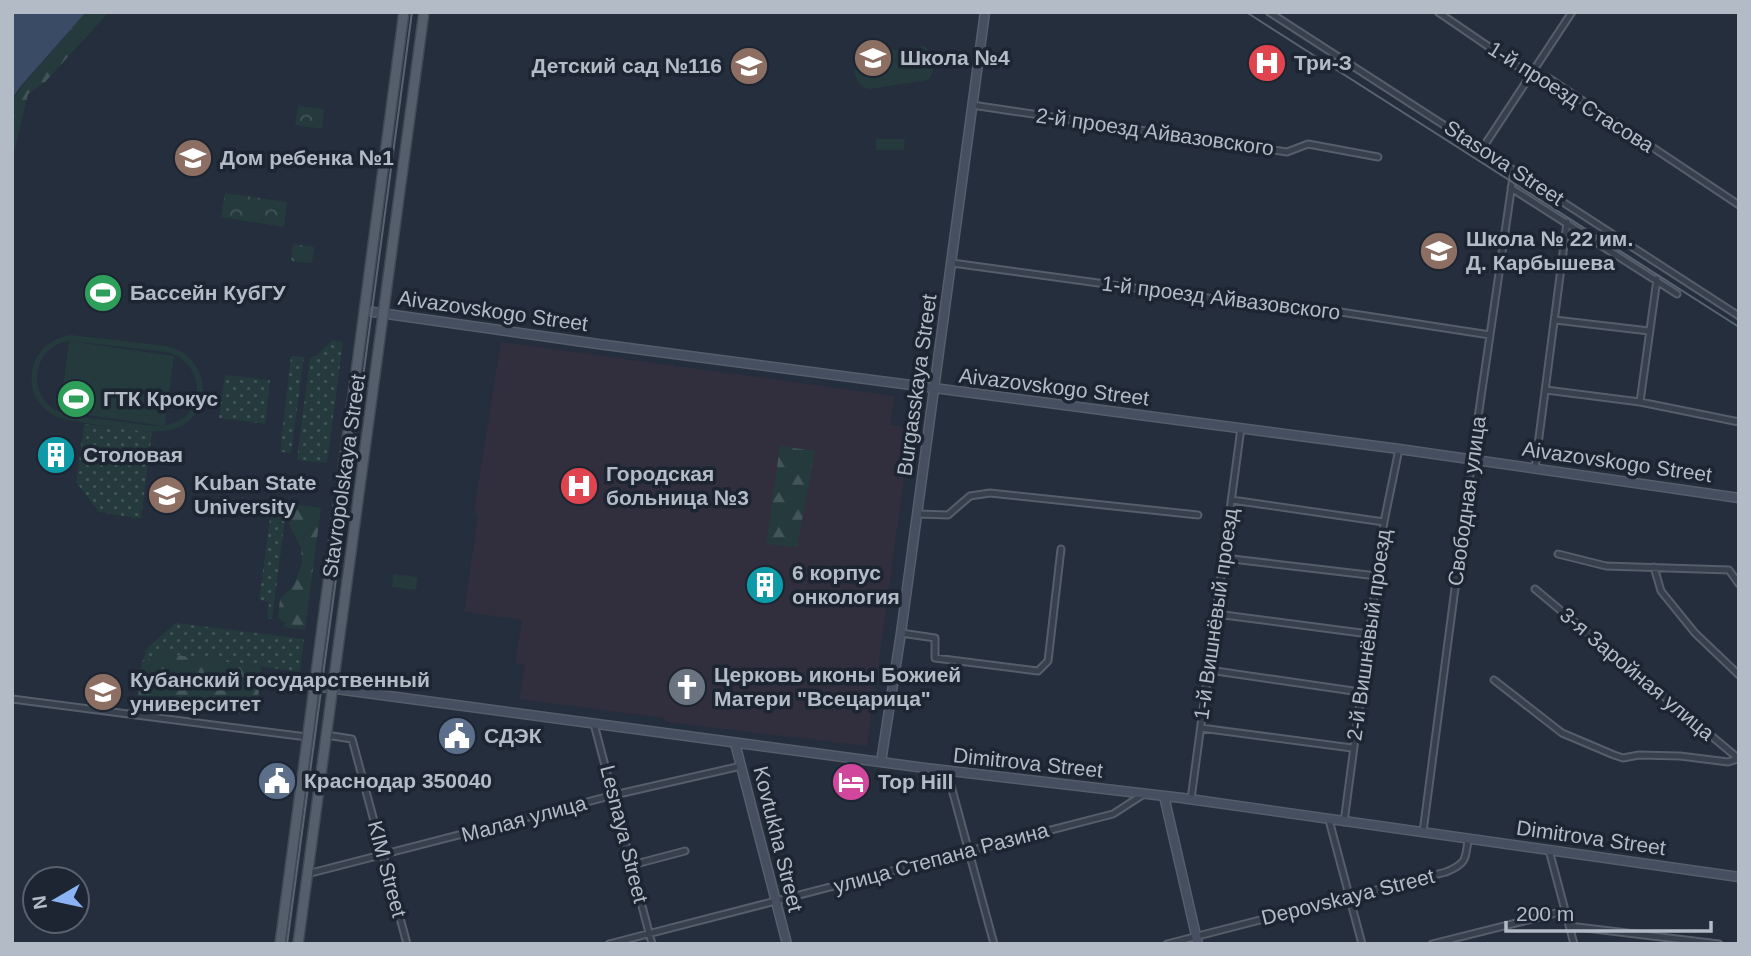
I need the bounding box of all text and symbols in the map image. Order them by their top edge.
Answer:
street label: 1-й проезд Стасова [1484,36,1658,157]
school or university icon: Школа №4 [852,37,894,79]
hospital icon: Три-З [1246,42,1288,84]
school or university icon: Детский сад №116 [728,45,770,87]
place label: Школа №4 [900,46,1010,69]
place label: Три-З [1294,51,1352,74]
place label: Детский сад №116 [531,54,722,77]
street label: 2-й проезд Айвазовского [1035,103,1276,160]
street label: Stasova Street [1440,115,1568,210]
school or university icon: Дом ребенка №1 [172,137,214,179]
place label: Дом ребенка №1 [220,146,394,169]
place label: Школа № 22 им. Д. Карбышева [1466,227,1633,274]
school or university icon: Школа № 22 им. Д. Карбышева [1418,230,1460,272]
street label: 1-й проезд Айвазовского [1101,271,1342,324]
sports icon: Бассейн КубГУ [82,272,124,314]
place label: Бассейн КубГУ [130,281,287,304]
street label: Aivazovskogo Street [397,286,590,335]
street label: Burgasskaya Street [892,292,941,477]
street label: Aivazovskogo Street [958,363,1151,410]
street label: Stavropolskaya Street [318,372,369,579]
sports icon: ГТК Крокус [55,378,97,420]
place label: ГТК Крокус [103,387,219,410]
street label: Свободная улица [1443,414,1490,587]
building icon: Столовая [35,434,77,476]
street label: Aivazovskogo Street [1521,437,1714,486]
place label: Столовая [83,443,183,466]
place label: Городская больница №3 [606,462,749,509]
hospital icon: Городская больница №3 [558,465,600,507]
place label: Kuban State University [194,471,317,518]
school or university icon: Kuban State University [146,474,188,516]
street label: 1-й Вишнёвый проезд [1189,507,1242,721]
street label: 2-й Вишнёвый проезд [1342,528,1395,742]
place label: 6 корпус онкология [792,561,900,608]
building icon: 6 корпус онкология [744,564,786,606]
street label: 3-я Заройная улица [1556,603,1719,745]
place label: Церковь иконы Божией Матери "Всецарица" [714,663,961,710]
church icon: Церковь иконы Божией Матери "Всецарица" [666,666,708,708]
place label: Кубанский государственный университет [130,668,430,715]
school or university icon: Кубанский государственный университет [82,671,124,713]
public building icon: СДЭК [436,715,478,757]
place label: СДЭК [484,724,542,747]
street label: Dimitrova Street [952,743,1104,782]
public building icon: Краснодар 350040 [256,760,298,802]
hotel icon: Top Hill [830,761,872,803]
street label: Lesnaya Street [596,763,653,905]
street label: Kovtukha Street [749,764,808,914]
place label: Краснодар 350040 [304,769,492,792]
place label: Top Hill [878,770,953,793]
street label: Малая улица [459,791,589,846]
street label: Dimitrova Street [1515,816,1667,859]
street label: KIM Street [364,818,411,920]
street label: улица Степана Разина [831,818,1051,897]
street label: Depovskaya Street [1259,864,1437,929]
north arrow [21,865,91,935]
scale bar [1506,890,1711,934]
text: N [28,894,51,911]
text: 200 m [1516,902,1574,925]

